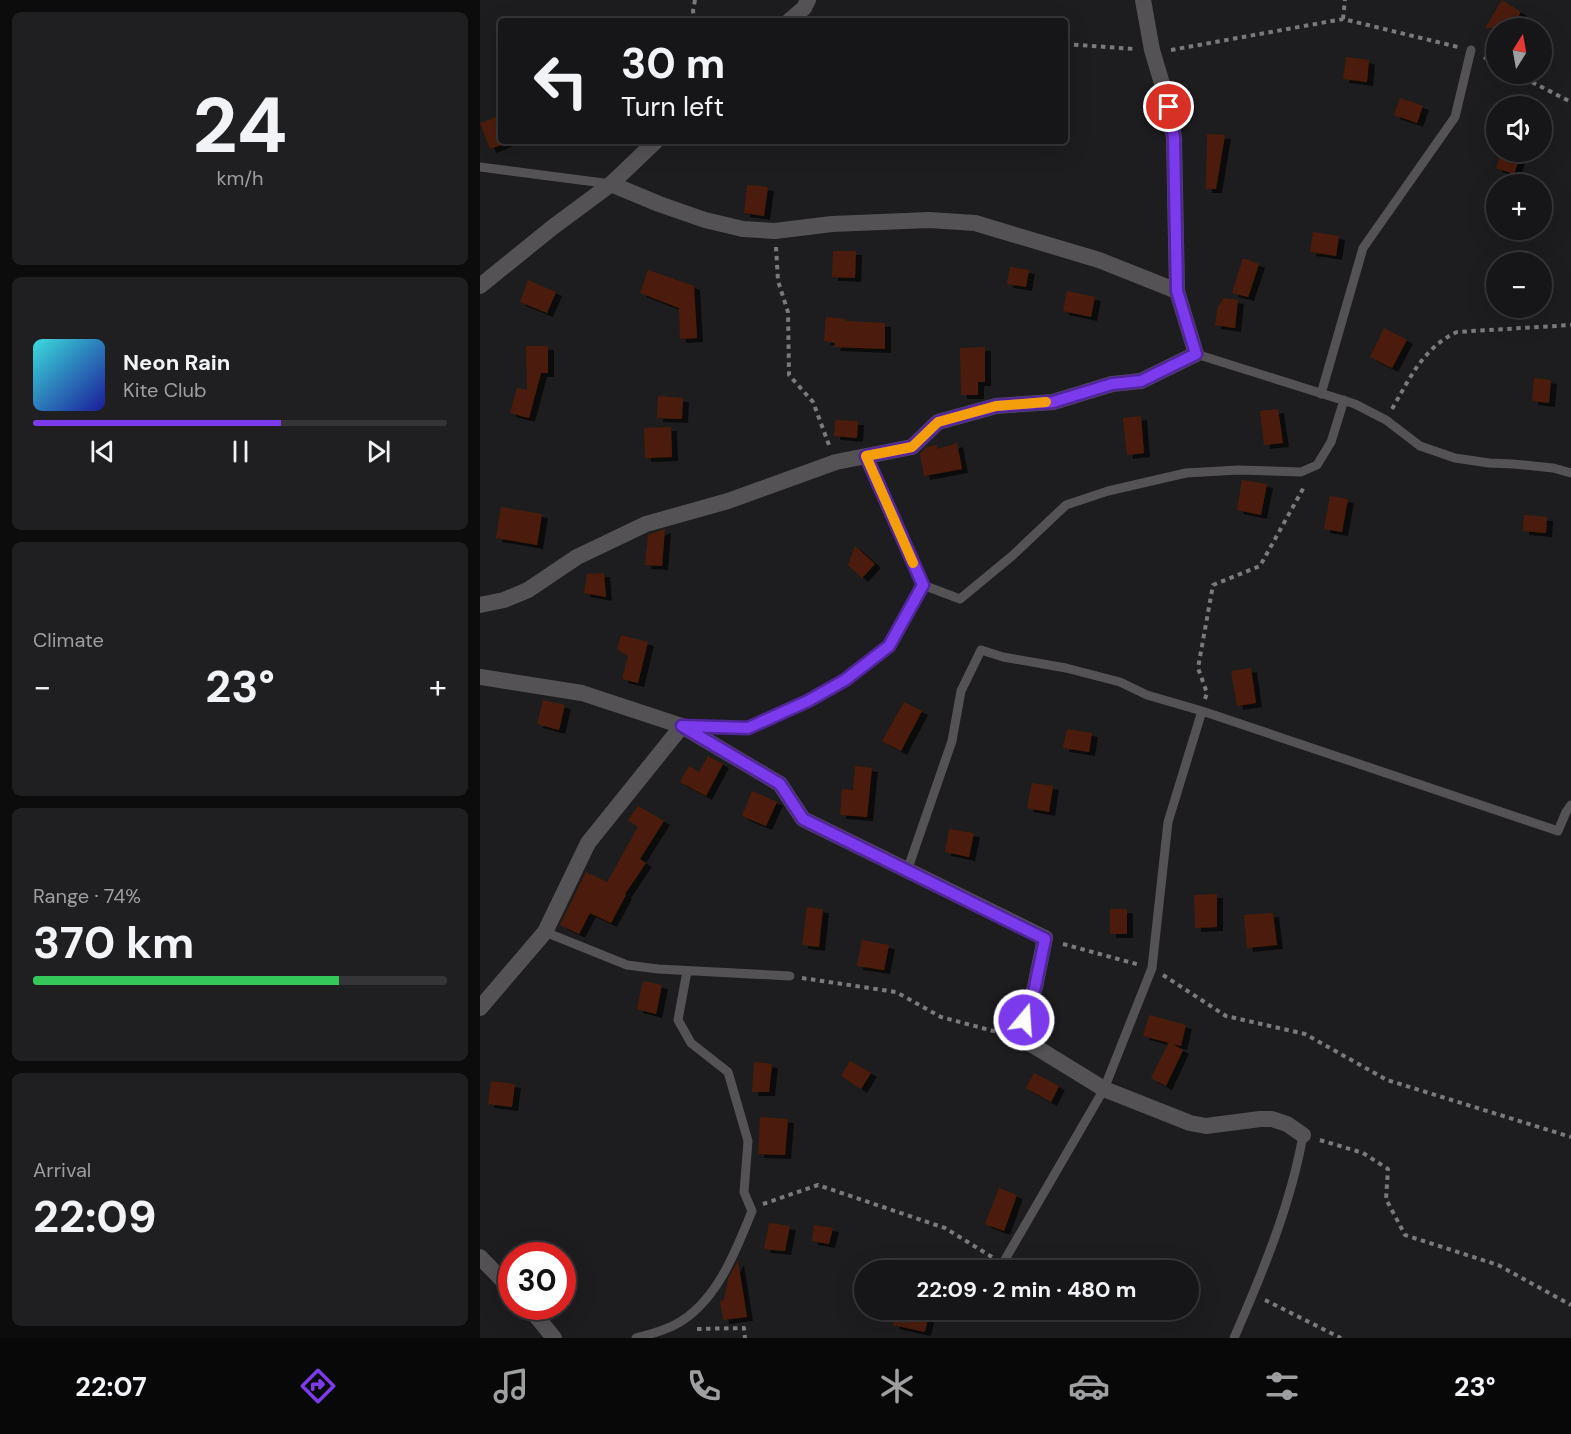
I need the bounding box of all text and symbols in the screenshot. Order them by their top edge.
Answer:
north arrow [1486,18,1552,84]
map controls [1486,18,1552,318]
text: 30 m [621,36,725,91]
icon: left [522,42,600,120]
text: 24 [192,75,288,176]
pin [1143,81,1194,132]
text: Turn left [621,89,724,124]
icon: arrive [1152,90,1185,123]
button: sound [1486,96,1552,162]
text: km/h [216,165,264,191]
button: + [1486,174,1552,240]
button: − [1486,252,1552,318]
text: Neon Rain [123,348,230,377]
text: Kite Club [123,377,207,403]
icon: previous [86,435,119,468]
icon: pause [224,435,257,468]
icon: next [362,435,395,468]
text: Climate [33,627,104,653]
text: 23° [205,657,275,716]
text: − [33,665,51,708]
text: + [429,665,447,708]
text: Range · 74% [33,883,141,909]
text: 370 km [33,913,194,972]
position arrow [992,988,1056,1052]
text: Arrival [33,1157,91,1183]
text: 22:09 [33,1187,157,1246]
speed limit sign: 30 [498,1242,576,1320]
text: 22:09 · 2 min · 480 m [917,1275,1136,1304]
icon: directions [297,1365,339,1407]
icon: music [490,1365,532,1407]
icon: phone [683,1365,725,1407]
icon: climate [876,1365,918,1407]
icon: car [1068,1365,1110,1407]
icon: filters [1261,1365,1303,1407]
text: 22:07 [75,1369,147,1404]
text: 23° [1454,1369,1496,1404]

